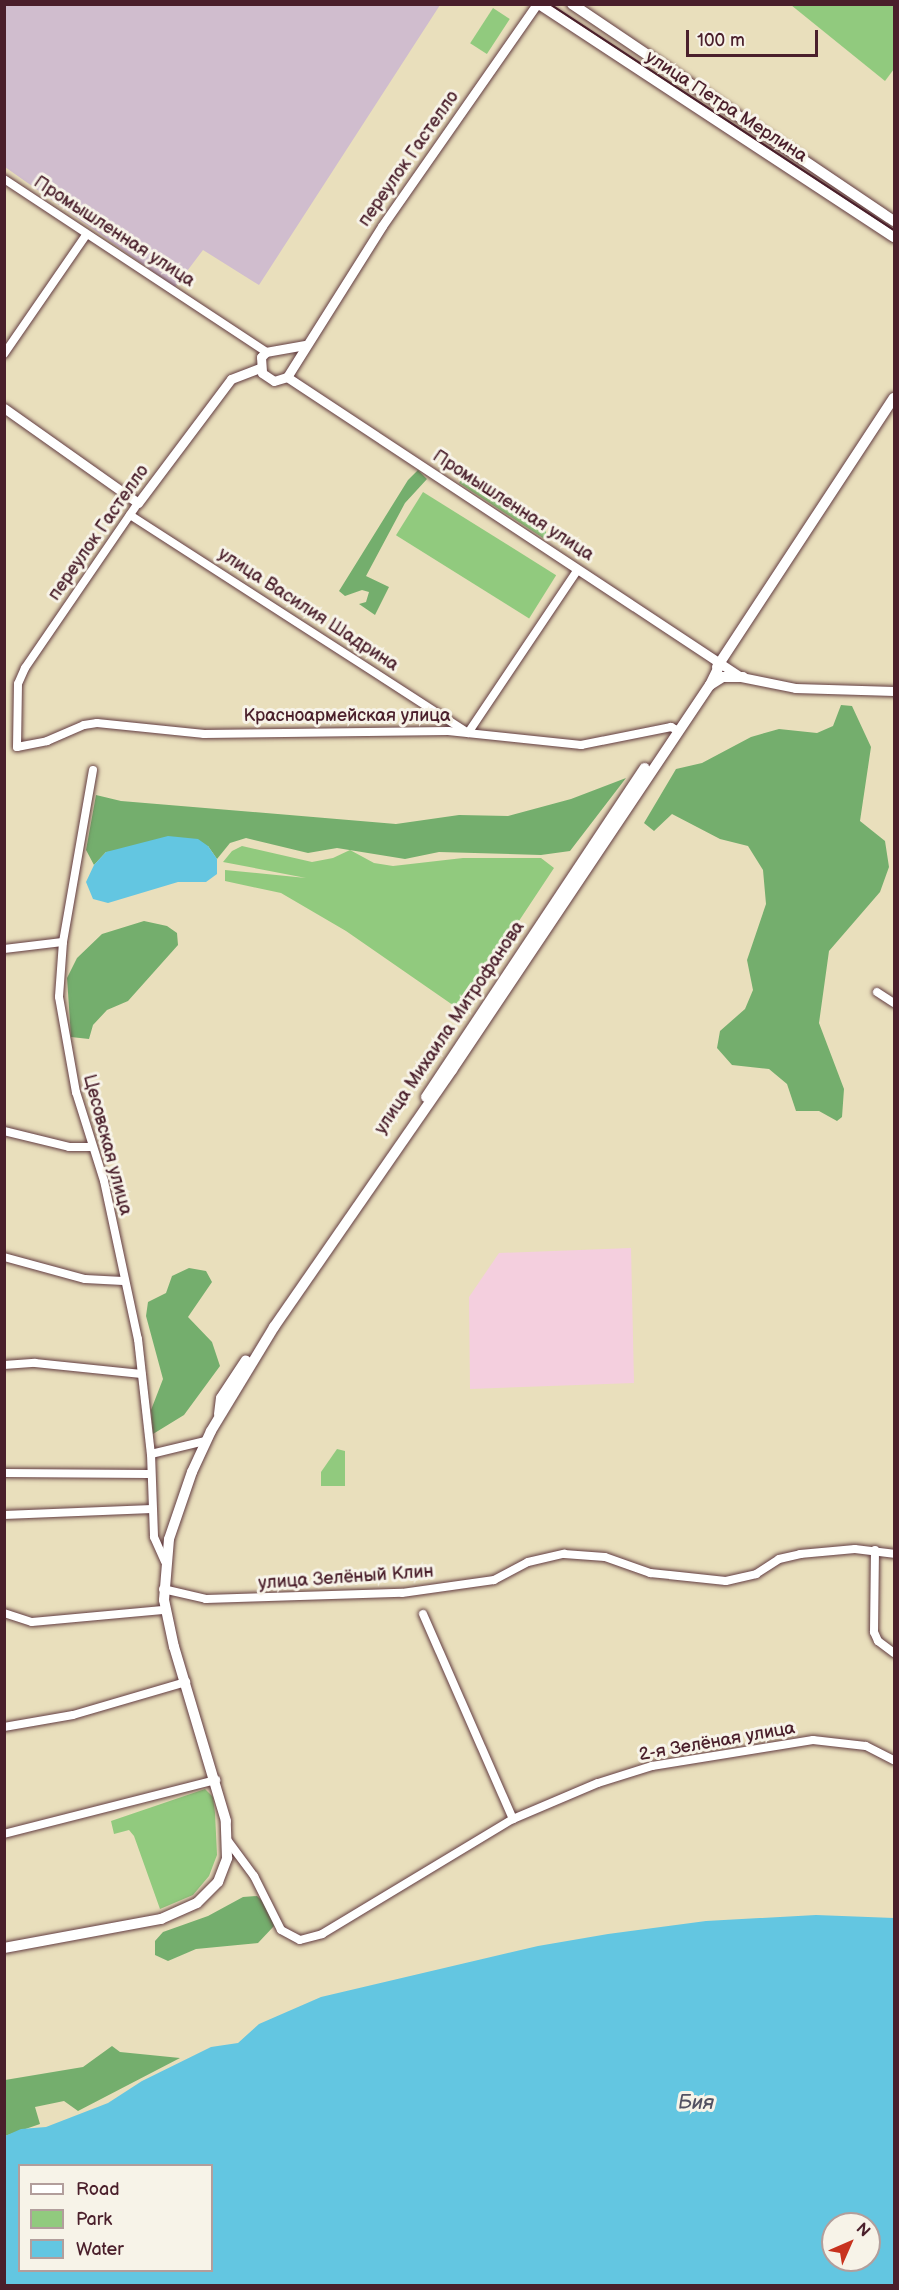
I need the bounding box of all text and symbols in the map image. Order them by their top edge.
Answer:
scale bar [689,18,821,56]
text: 100 m [697,30,745,51]
street label: улица Петра Мерлина [641,47,811,167]
street label: переулок Гастелло [354,87,464,231]
street label: Промышленная улица [29,172,199,292]
street label: Промышленная улица [428,446,598,566]
street label: переулок Гастелло [44,461,154,605]
street label: улица Василия Шадрина [214,544,402,676]
street label: Красноармейская улица [243,705,451,727]
street label: улица Михаила Митрофанова [370,917,530,1139]
street label: Цесовская улица [78,1072,136,1218]
street label: улица Зелёный Клин [258,1561,434,1595]
street label: 2-я Зелёная улица [637,1718,797,1766]
water label: Бия [678,2091,714,2115]
legend [18,2164,213,2272]
text: Road [76,2179,120,2200]
text: Park [76,2209,112,2230]
north arrow [821,2212,881,2272]
text: N [852,2219,874,2241]
text: Water [76,2239,124,2260]

